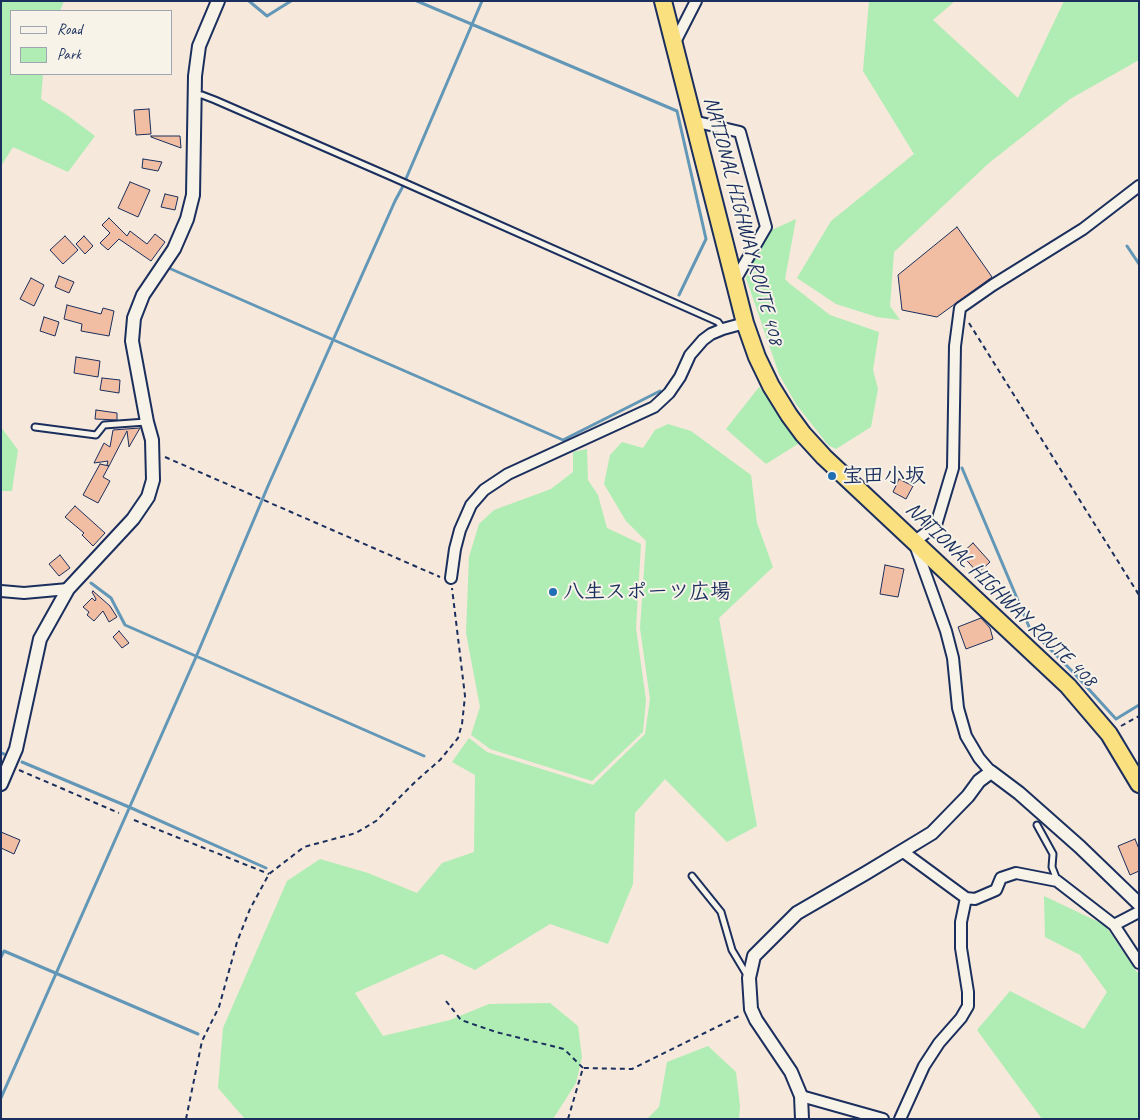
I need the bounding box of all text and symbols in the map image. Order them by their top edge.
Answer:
legend [10,10,172,75]
text: Road [57,20,82,39]
text: Park [57,45,81,64]
street label: NATIONAL HIGHWAY ROUTE 408 [698,94,788,348]
place label: 宝田小坂 [842,463,926,489]
marker: 宝田小坂 [826,470,838,482]
street label: NATIONAL HIGHWAY ROUTE 408 [900,497,1102,693]
place label: 八生スポーツ広場 [563,579,731,605]
marker: 八生スポーツ広場 [547,586,559,598]

